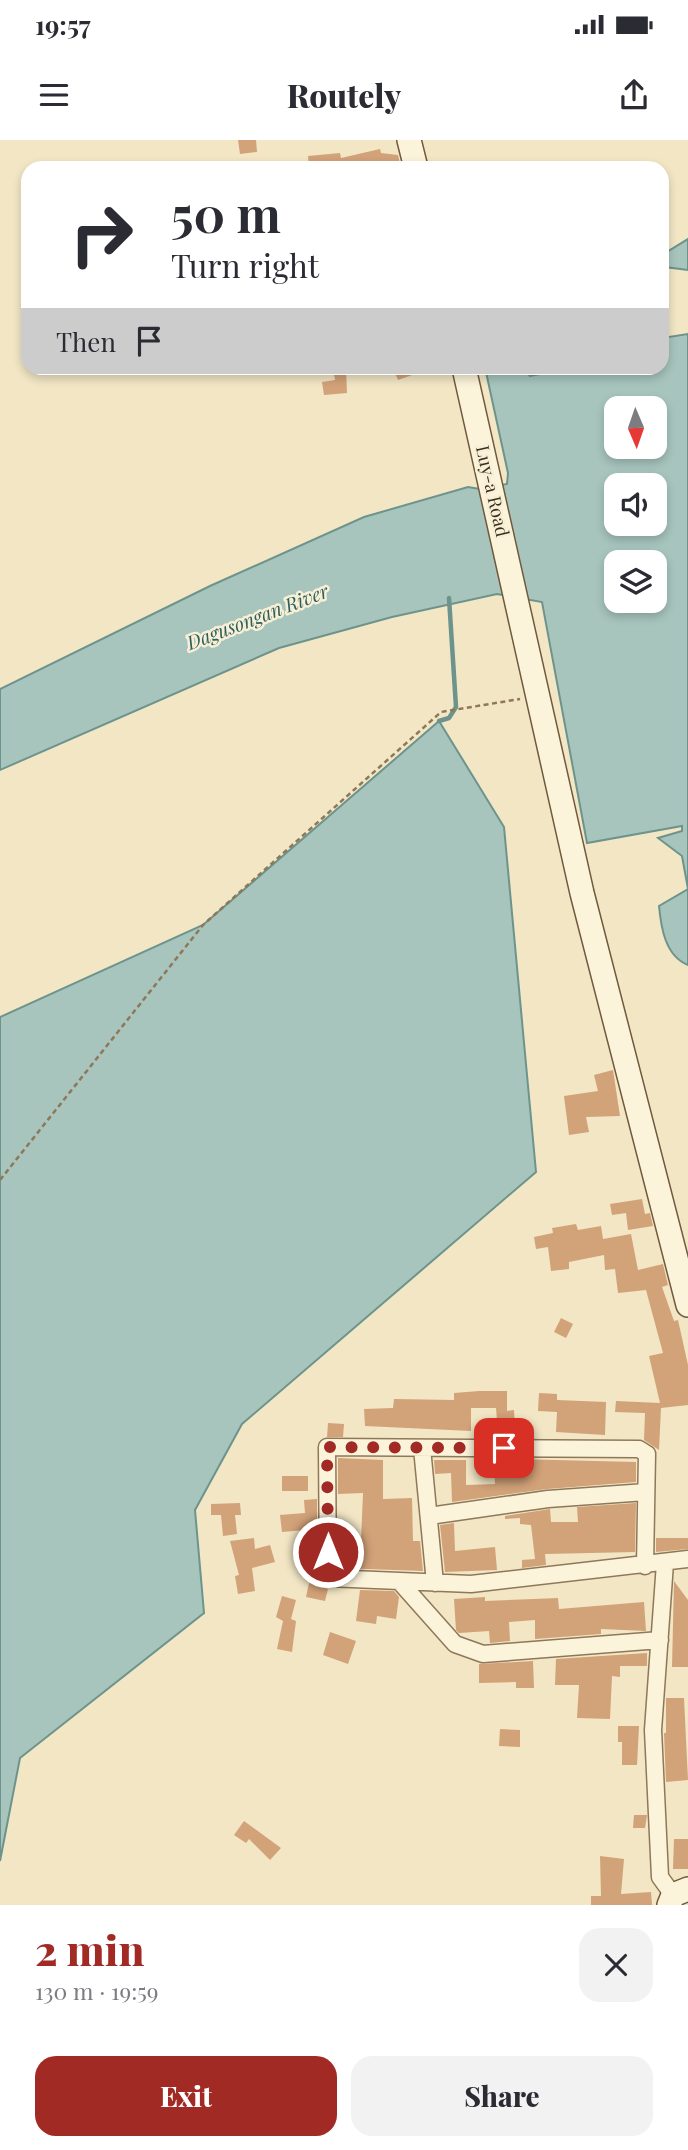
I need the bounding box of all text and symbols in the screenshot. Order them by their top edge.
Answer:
text: 19:57 [35,7,91,42]
text: Routely [287,73,401,116]
icon: menu [35,76,73,114]
icon: share [615,76,653,114]
text: 50 m [171,180,281,245]
icon: right [56,189,147,280]
text: Turn right [171,243,319,286]
icon: arrive [130,322,168,360]
text: Then [56,324,116,359]
north arrow [604,396,667,458]
map controls [604,396,667,613]
street label: Luy-a Road [471,443,515,540]
button: sound [604,473,667,536]
button: layers [604,550,667,613]
water label: Dagusongan River [182,577,332,655]
pin [474,1418,534,1478]
icon: arrive [485,1429,523,1467]
position arrow [291,1515,365,1589]
text: 2 min [35,1921,144,1977]
button: close [579,1928,653,2002]
text: 130 m · 19:59 [35,1975,159,2006]
button: Exit [35,2056,337,2136]
button: Share [351,2056,653,2136]

